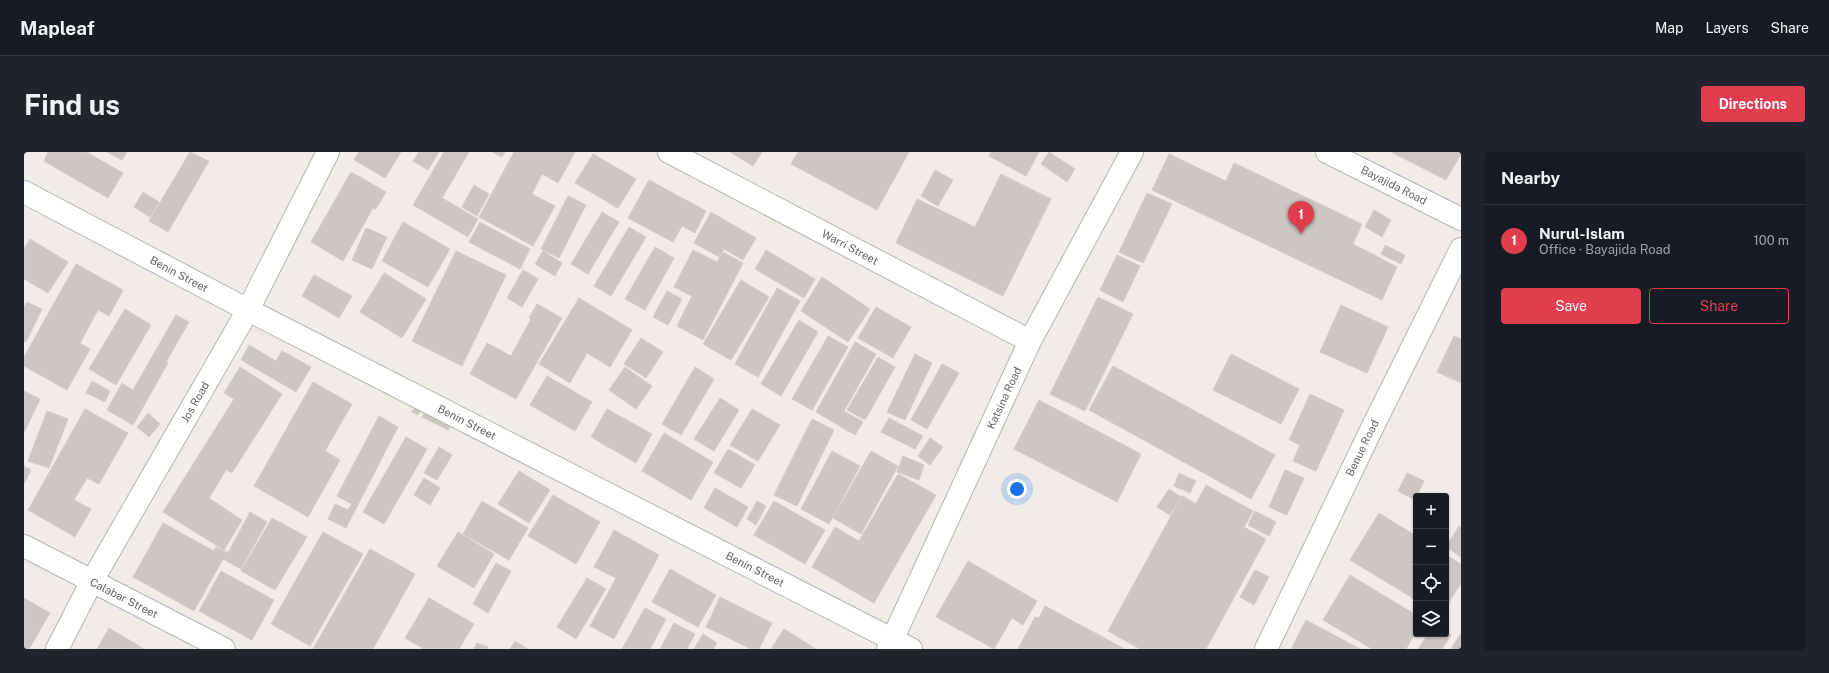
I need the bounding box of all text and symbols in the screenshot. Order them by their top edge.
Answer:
text: Mapleaf [20,17,94,39]
text: Map [1655,20,1683,36]
text: Layers [1705,20,1749,36]
text: Share [1771,20,1809,36]
button: Directions [1701,86,1805,122]
text: Find us [24,88,120,121]
street label: Bayajida Road [1359,163,1429,207]
text: Nearby [1501,168,1560,188]
pin: 1 [1288,201,1314,234]
text: Nurul-Islam [1539,225,1625,242]
street label: Warri Street [820,227,880,267]
text: 1 [1511,233,1517,248]
text: 100 m [1753,233,1789,248]
text: Office · Bayajida Road [1539,242,1670,257]
street label: Benin Street [148,254,210,294]
button: Save [1501,288,1641,324]
button: Share [1649,288,1789,324]
street label: Katsina Road [984,365,1024,431]
street label: Jos Road [179,380,211,424]
street label: Benin Street [436,402,498,442]
street label: Benue Road [1343,418,1381,478]
your location [1007,479,1027,499]
map controls [1413,493,1449,637]
button: + [1413,493,1449,529]
button: − [1413,529,1449,565]
street label: Benin Street [724,549,786,589]
button: locate [1413,565,1449,601]
street label: Calabar Street [88,576,160,620]
button: layers [1413,601,1449,637]

